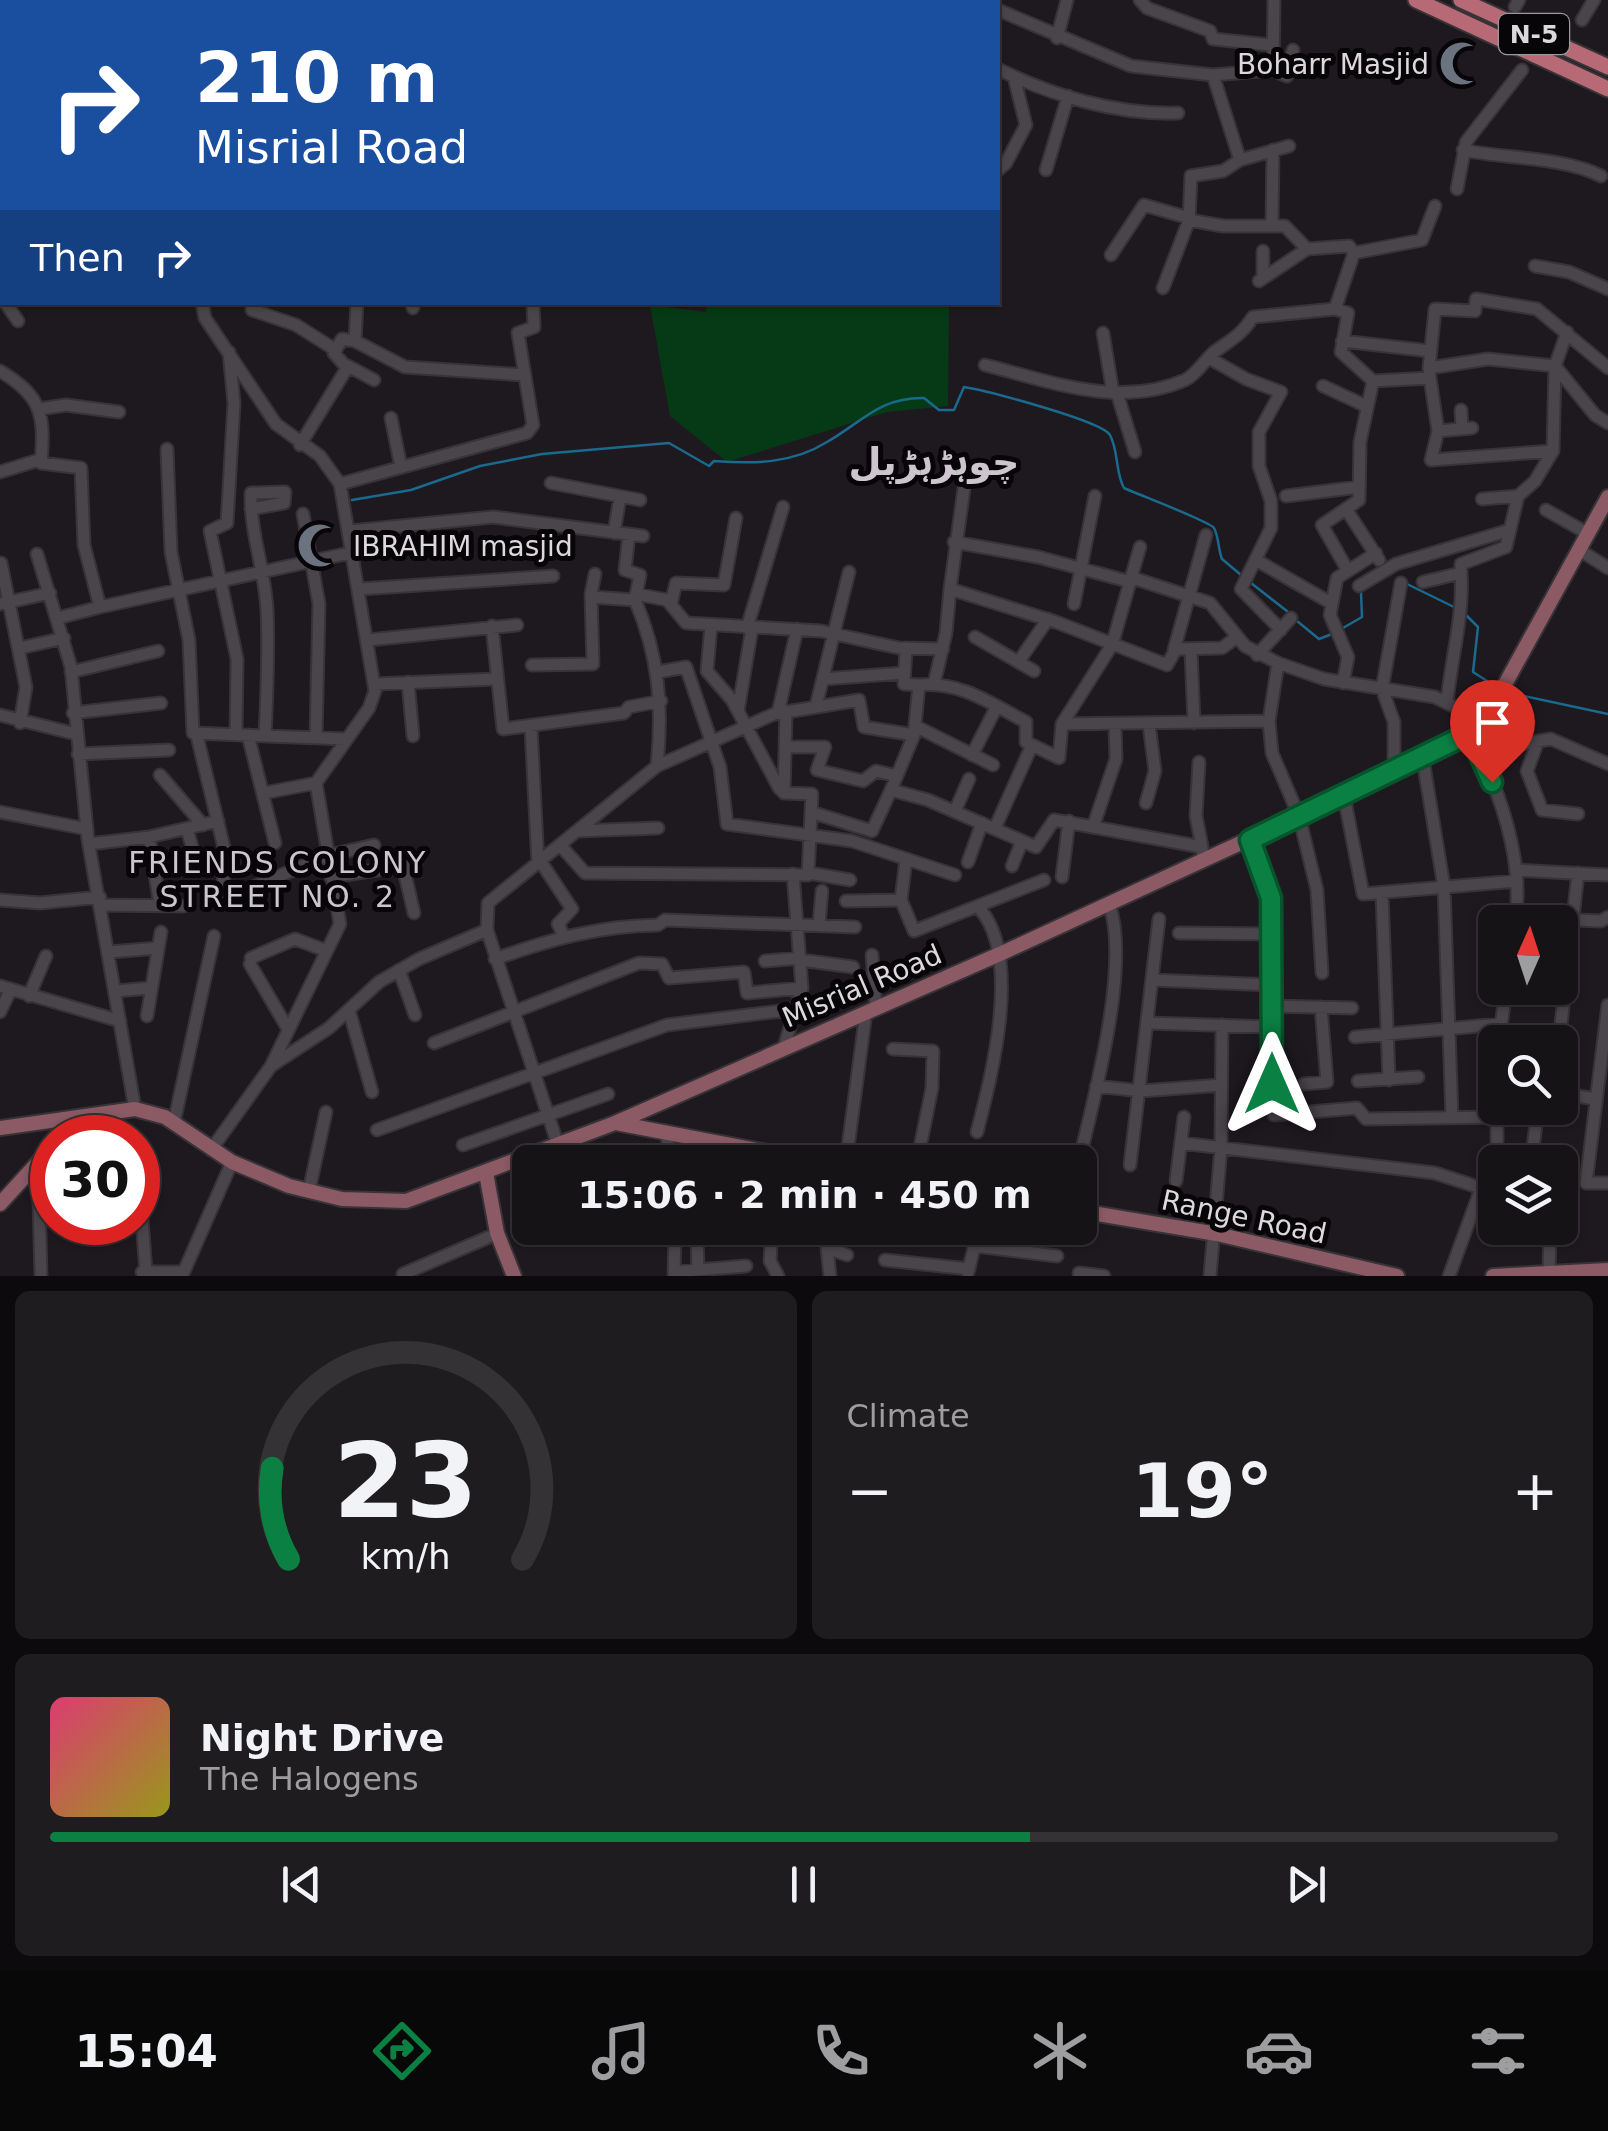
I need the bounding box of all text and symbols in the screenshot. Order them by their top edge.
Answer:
road number: N-5 [1499,14,1569,54]
text: 210 m [195,37,438,119]
icon: right [30,40,160,170]
mosque icon: Boharr Masjid [1438,40,1486,88]
place label: Boharr Masjid [1237,48,1429,81]
text: Misrial Road [195,121,468,174]
icon: right [145,230,200,285]
text: Then [30,236,125,280]
district label: چوہڑہڑپل [849,440,1019,484]
mosque icon: IBRAHIM masjid [296,522,344,570]
place label: IBRAHIM masjid [353,530,573,563]
pin [1450,680,1535,783]
icon: arrive [1465,695,1520,750]
district label: FRIENDS COLONY STREET NO. 2 [128,845,428,914]
north arrow [1478,905,1578,1005]
map controls [1478,905,1578,1245]
street label: Misrial Road [777,938,947,1034]
button: search [1478,1025,1578,1125]
position arrow [1220,1032,1324,1136]
speed limit sign: 30 [30,1115,160,1245]
button: layers [1478,1145,1578,1245]
text: 15:06 · 2 min · 450 m [577,1173,1032,1217]
street label: Range Road [1158,1183,1330,1251]
text: Climate [847,1397,970,1435]
text: 23 [333,1420,478,1542]
text: 19° [1131,1447,1273,1535]
text: − [847,1459,893,1523]
text: + [1512,1459,1558,1523]
text: km/h [361,1536,451,1577]
text: Night Drive [200,1716,444,1760]
text: The Halogens [200,1760,419,1798]
icon: previous [274,1857,329,1912]
icon: pause [776,1857,831,1912]
icon: next [1279,1857,1334,1912]
icon: directions [367,2016,437,2086]
icon: music [586,2016,656,2086]
icon: phone [806,2016,876,2086]
icon: climate [1025,2016,1095,2086]
icon: car [1244,2016,1314,2086]
icon: filters [1463,2016,1533,2086]
text: 15:04 [75,2025,218,2078]

